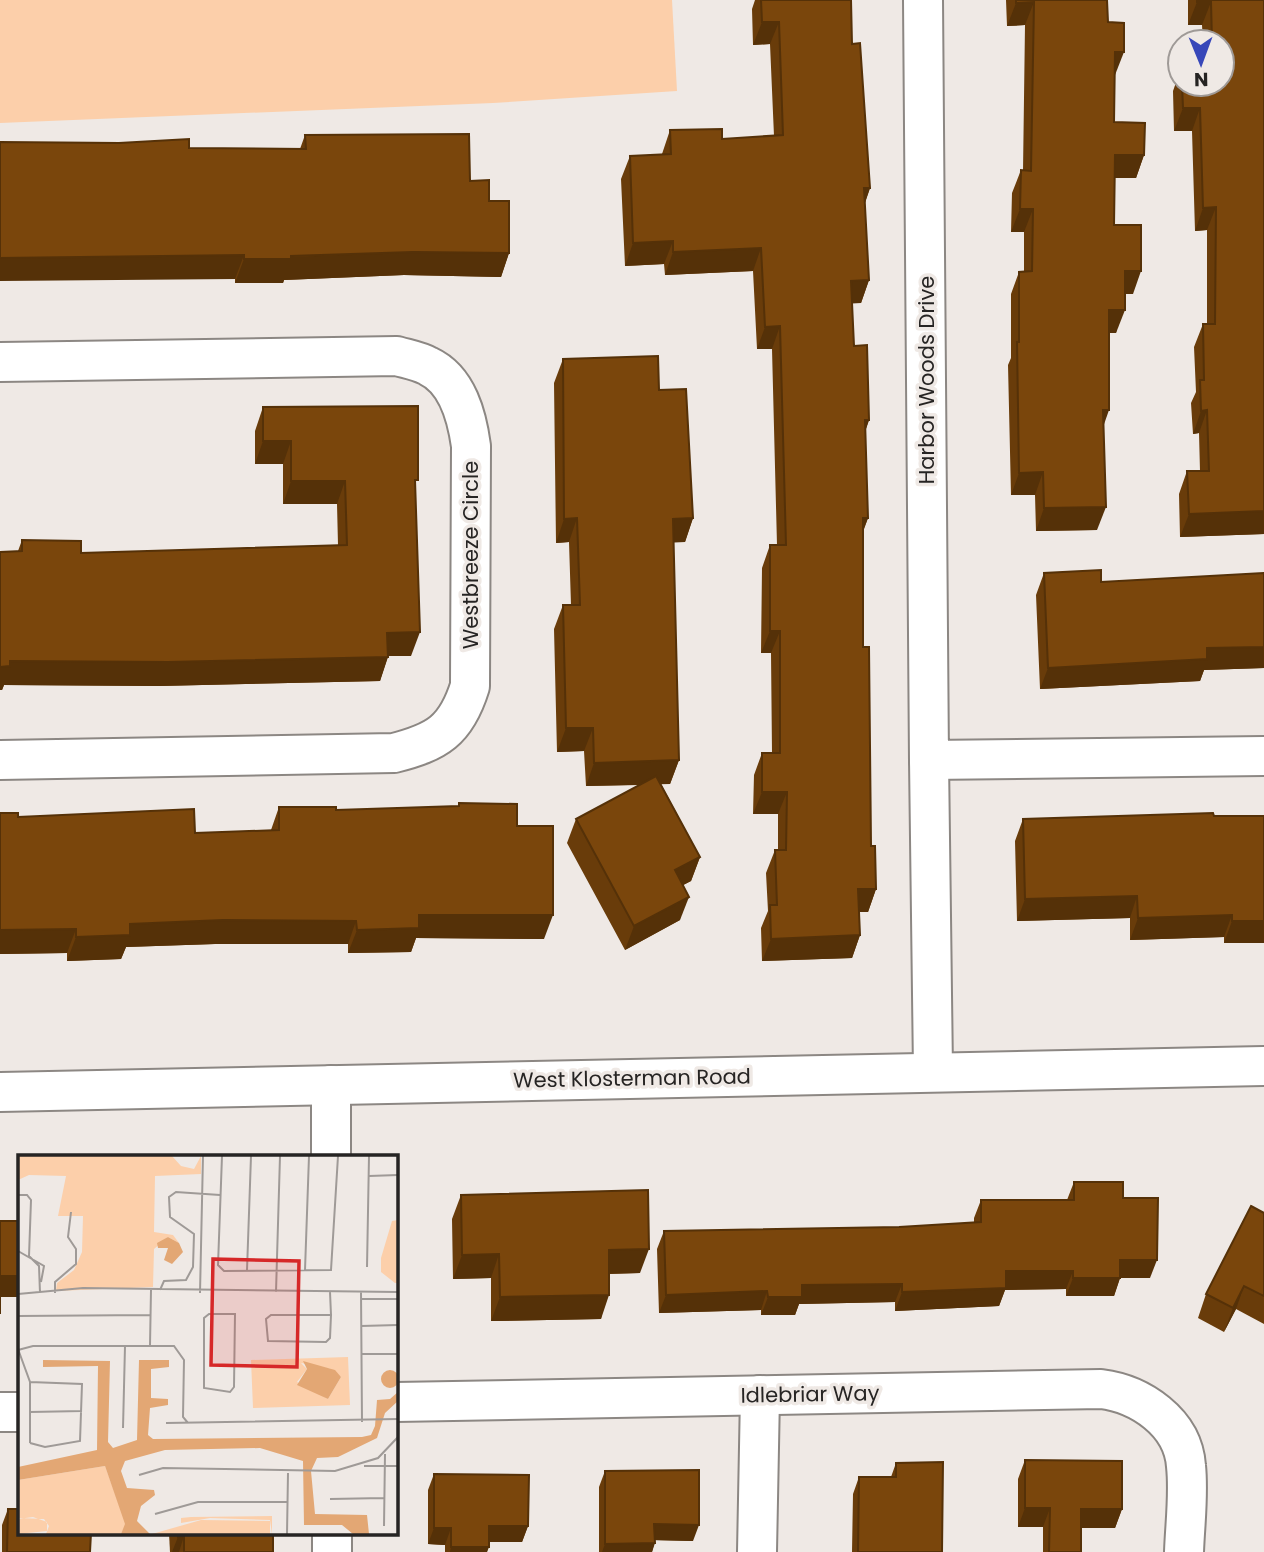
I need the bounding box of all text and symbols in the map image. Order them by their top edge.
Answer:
north arrow [1166,28,1236,98]
text: N [1194,66,1209,93]
street label: Harbor Woods Drive [912,276,941,484]
street label: Westbreeze Circle [456,461,485,649]
street label: West Klosterman Road [513,1061,751,1095]
inset map [18,1155,397,1534]
street label: Idlebriar Way [740,1378,880,1410]

